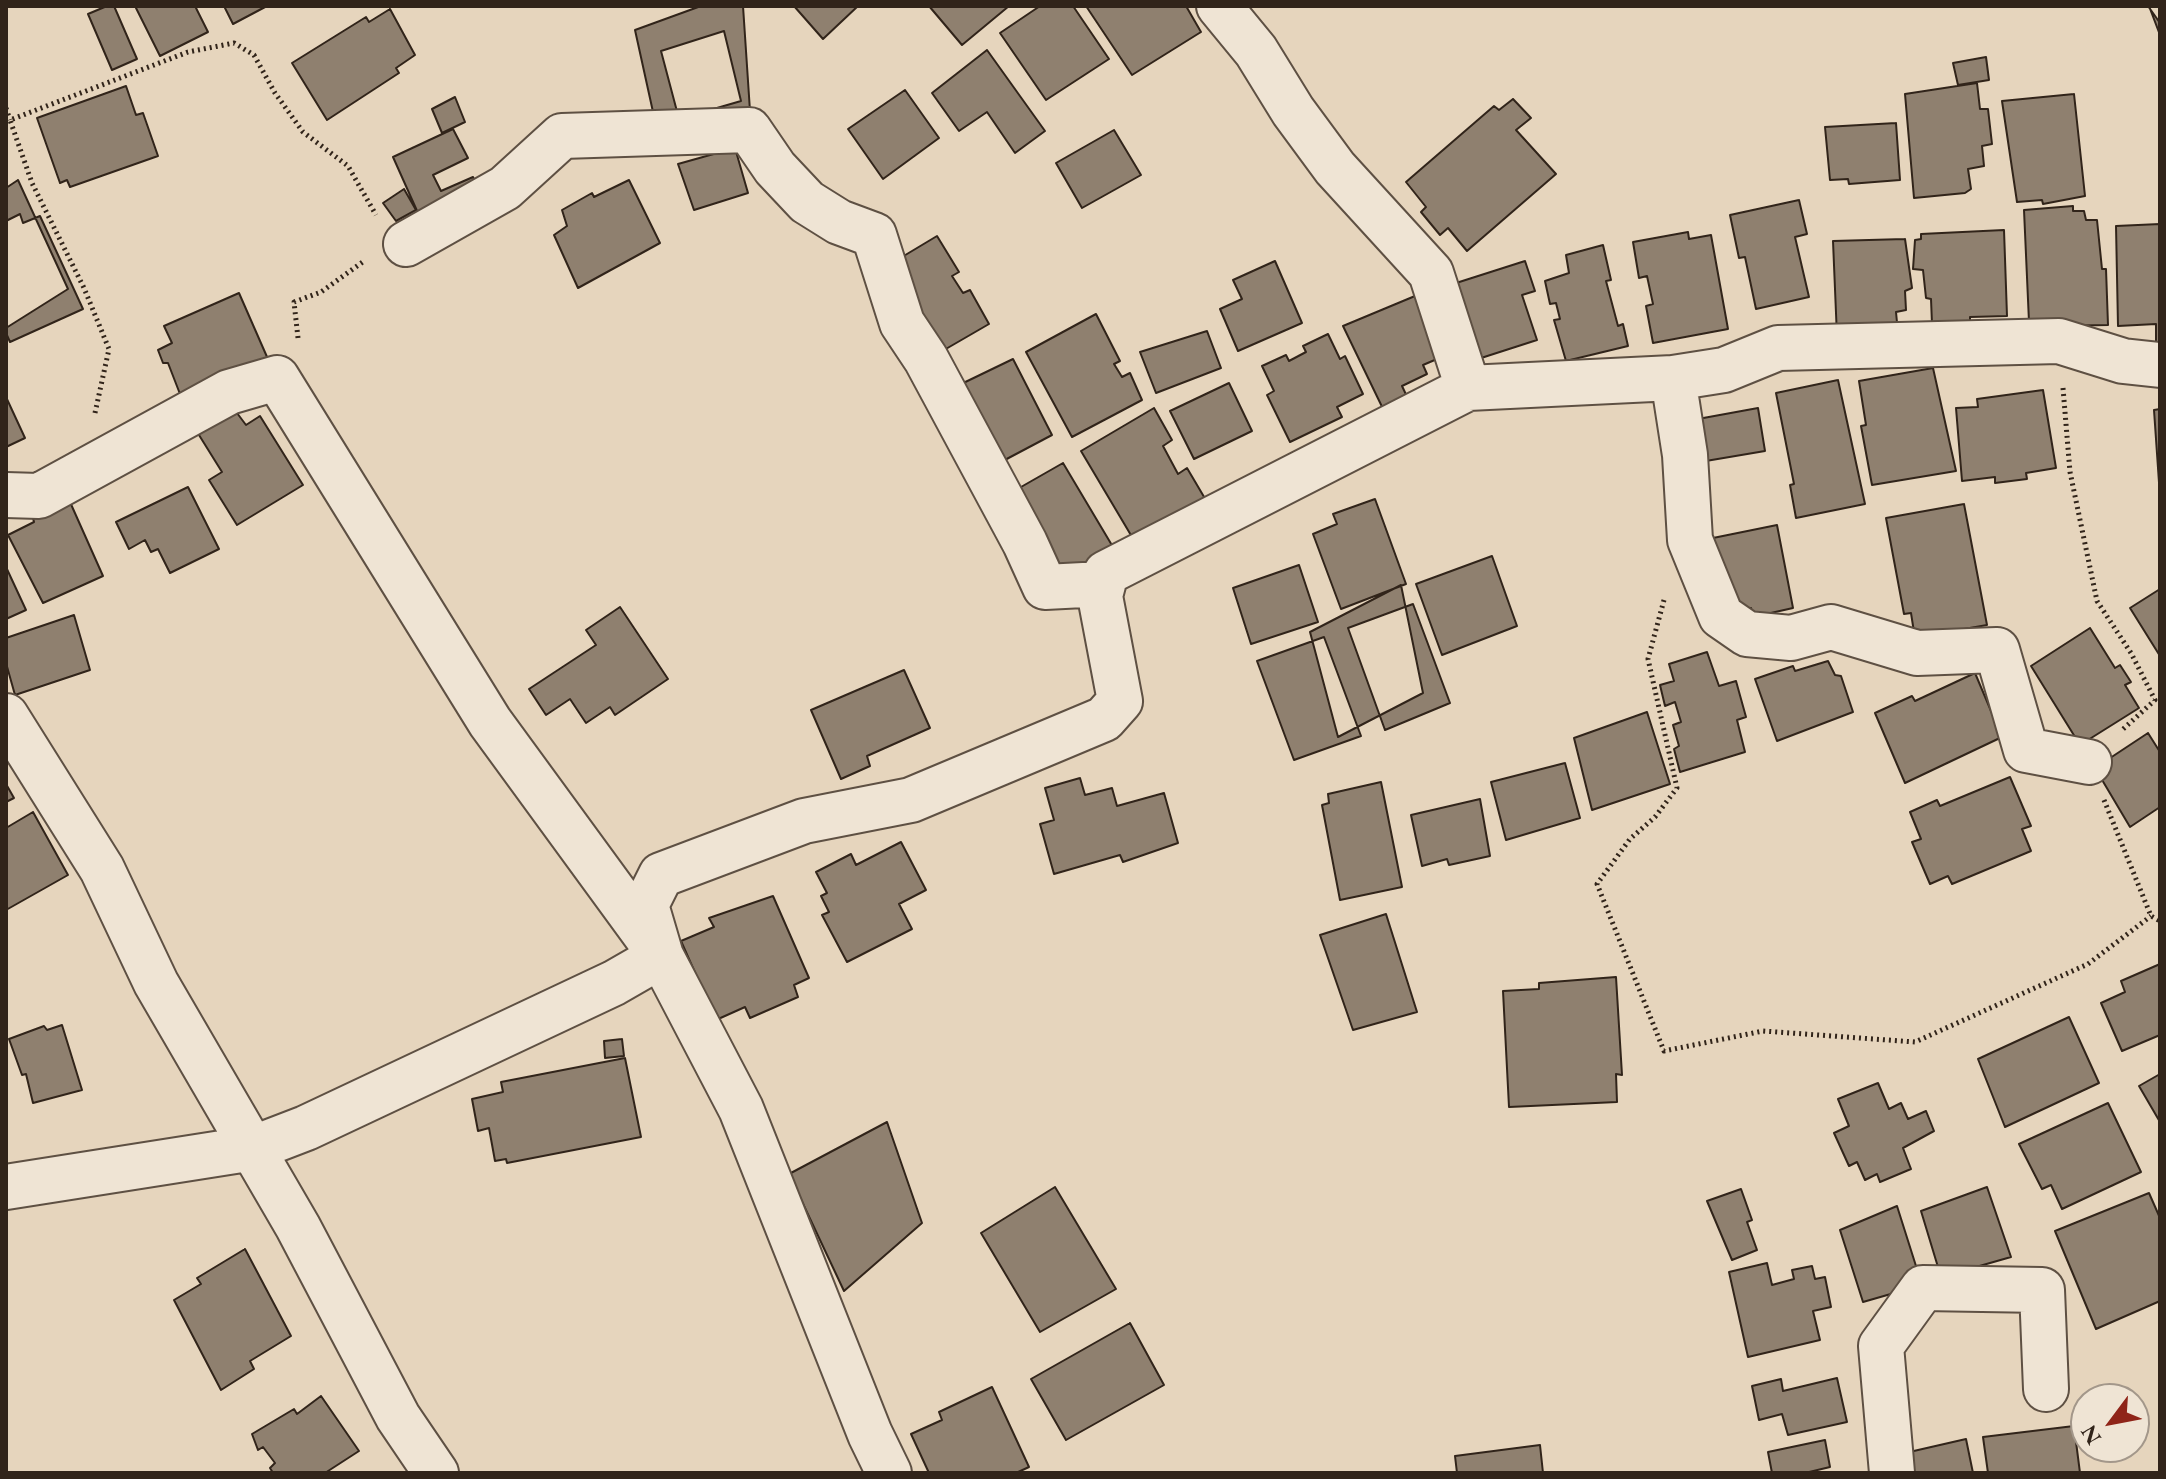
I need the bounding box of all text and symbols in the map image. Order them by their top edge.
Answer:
north arrow [2070,1383,2150,1463]
text: N [2074,1420,2108,1450]

